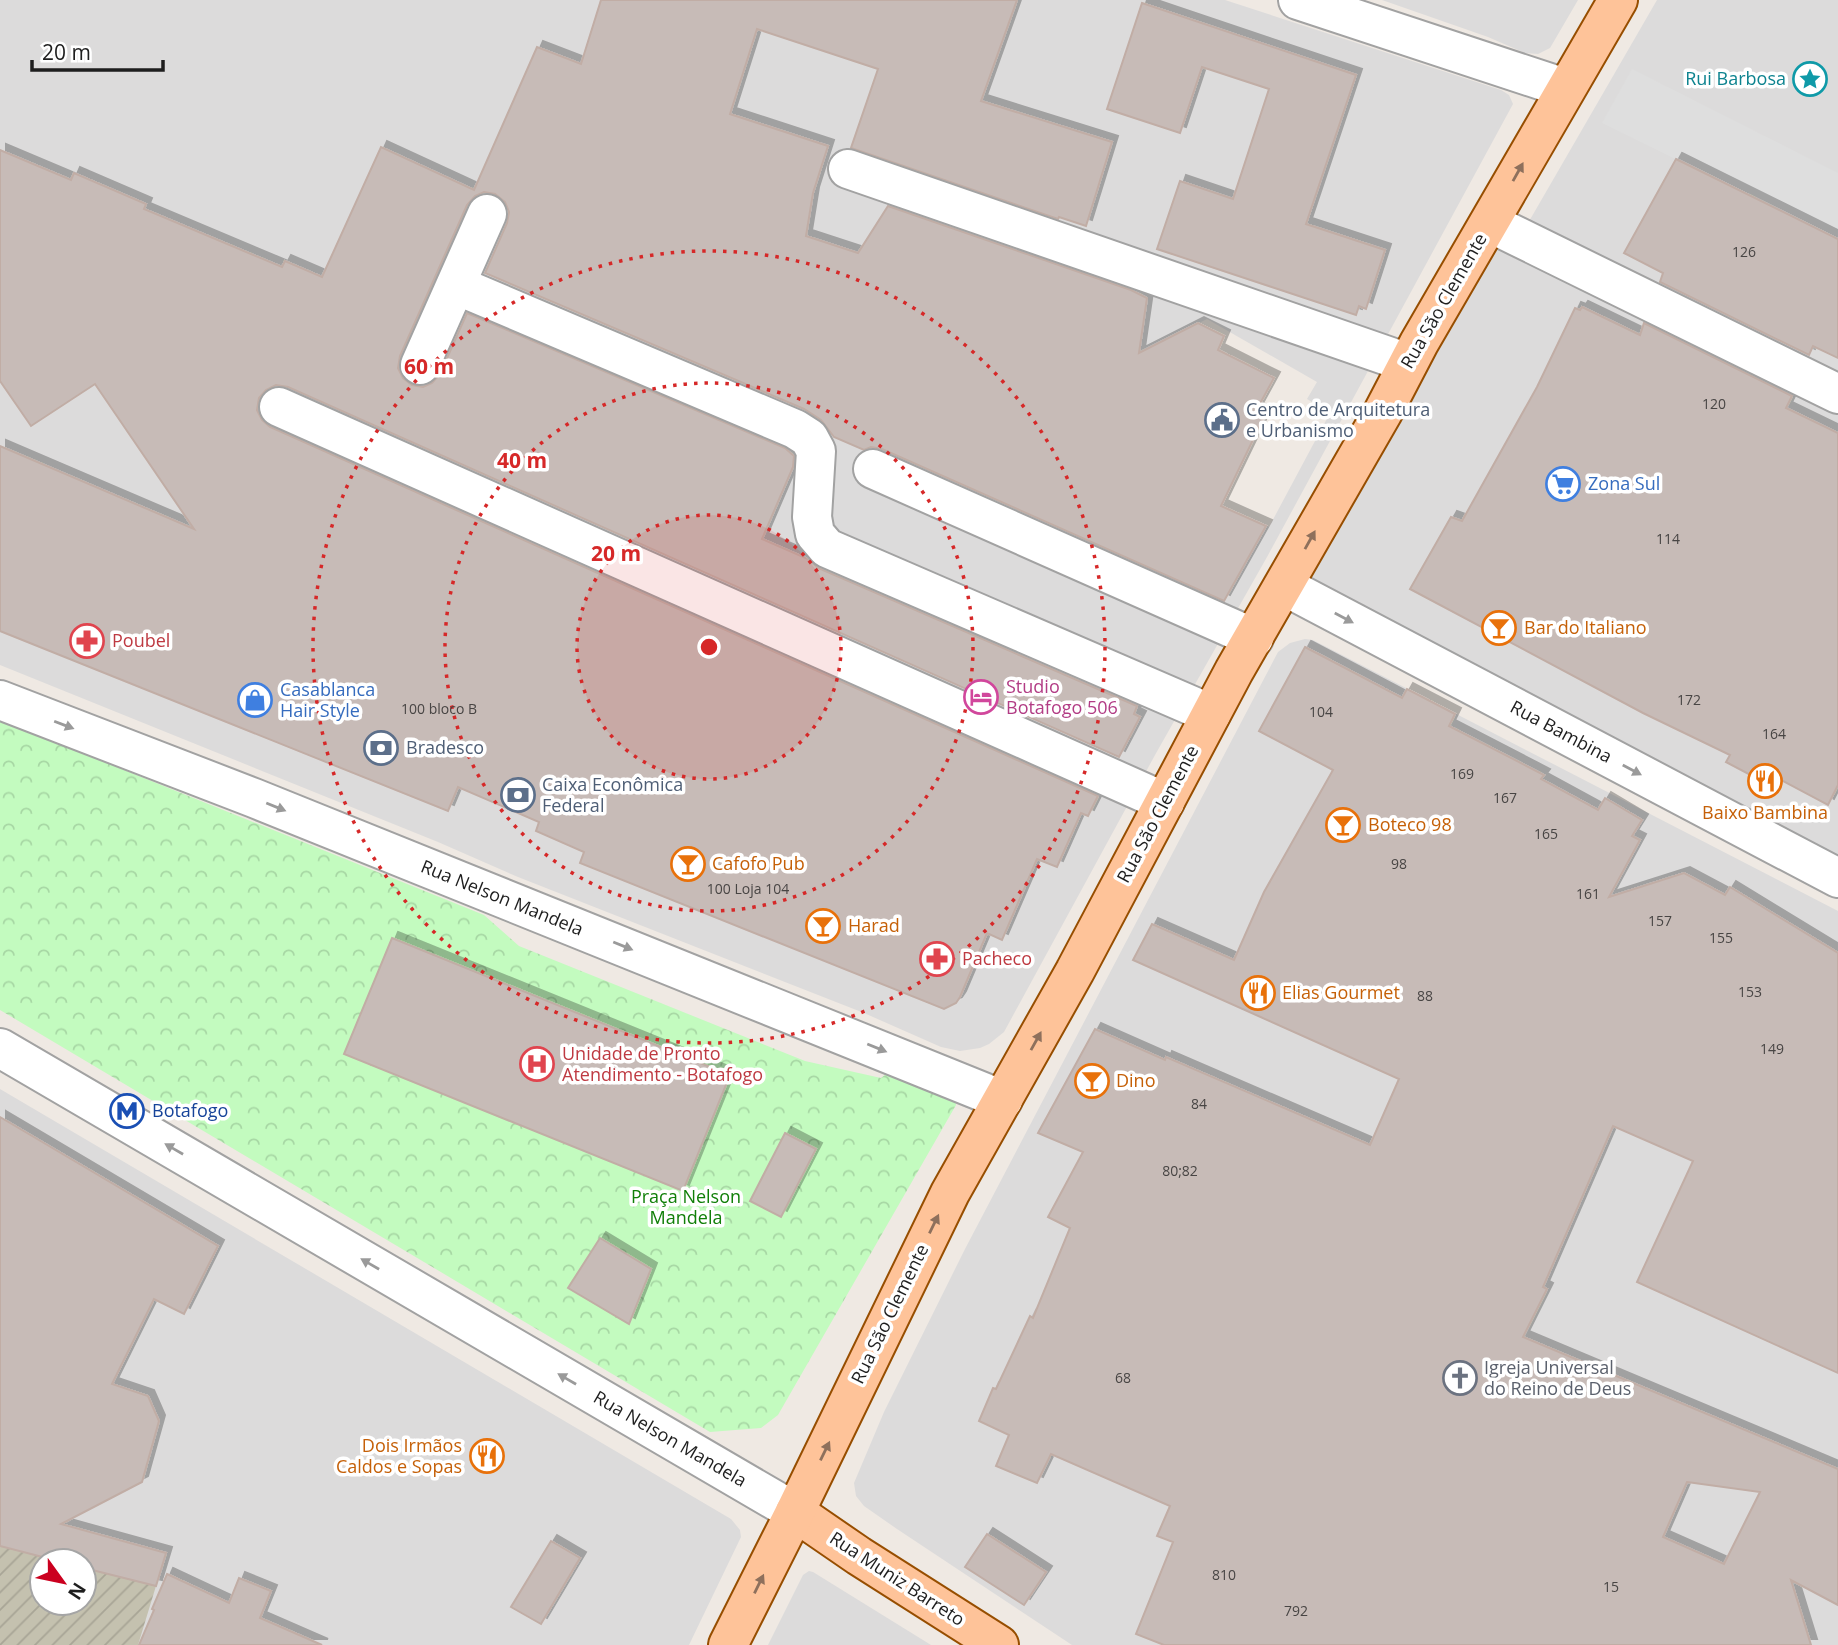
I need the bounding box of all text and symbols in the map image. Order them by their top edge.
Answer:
scale bar [32,28,163,72]
text: 20 m [42,38,91,66]
place icon: Rui Barbosa [1791,60,1829,98]
place label: Rui Barbosa [1685,66,1786,90]
one-way arrow [1512,162,1524,181]
street label: Rua São Clemente [1395,228,1492,373]
house number: 126 [1732,242,1756,261]
text: 60 m [404,352,454,380]
house number: 120 [1702,394,1726,413]
place label: Centro de Arquitetura e Urbanismo [1246,397,1430,442]
public building icon: Centro de Arquitetura e Urbanismo [1203,401,1241,439]
text: 40 m [497,446,547,474]
supermarket icon: Zona Sul [1544,465,1582,503]
place label: Zona Sul [1588,471,1660,495]
house number: 114 [1656,529,1680,548]
one-way arrow [1304,531,1316,550]
text: 20 m [591,539,641,567]
bar icon: Bar do Italiano [1480,609,1518,647]
one-way arrow [1334,613,1354,624]
place label: Bar do Italiano [1524,615,1647,639]
pharmacy icon: Poubel [68,622,106,660]
place label: Poubel [112,628,170,652]
centre of rings [697,635,721,659]
place label: Studio Botafogo 506 [1006,674,1118,719]
place label: Casablanca Hair Style [280,677,375,722]
hotel icon: Studio Botafogo 506 [962,678,1000,716]
shop icon: Casablanca Hair Style [236,681,274,719]
house number: 172 [1677,690,1701,709]
street label: Rua Bambina [1507,694,1616,768]
house number: 100 bloco B [401,699,477,718]
house number: 104 [1309,702,1333,721]
one-way arrow [53,720,74,731]
house number: 164 [1762,724,1786,743]
bank icon: Bradesco [362,729,400,767]
place label: Bradesco [406,735,484,759]
street label: Rua São Clemente [1111,741,1204,887]
restaurant icon: Baixo Bambina [1746,762,1784,800]
house number: 169 [1450,764,1474,783]
one-way arrow [1622,764,1642,776]
place label: Caixa Econômica Federal [542,772,683,817]
bank icon: Caixa Econômica Federal [499,776,537,814]
house number: 167 [1493,788,1517,807]
place label: Baixo Bambina [1702,800,1828,824]
one-way arrow [265,801,286,812]
bar icon: Boteco 98 [1324,806,1362,844]
place label: Boteco 98 [1368,812,1452,836]
house number: 165 [1534,824,1558,843]
bar icon: Cafofo Pub [669,845,707,883]
place label: Cafofo Pub [712,851,805,875]
street label: Rua Nelson Mandela [418,854,587,941]
house number: 98 [1391,854,1407,873]
house number: 100 Loja 104 [707,879,789,898]
house number: 161 [1576,884,1600,903]
bar icon: Harad [804,907,842,945]
house number: 157 [1648,911,1672,930]
place label: Harad [848,913,900,937]
house number: 155 [1709,928,1733,947]
pharmacy icon: Pacheco [918,940,956,978]
one-way arrow [613,941,634,952]
place label: Pacheco [962,946,1032,970]
restaurant icon: Elias Gourmet [1239,974,1277,1012]
place label: Elias Gourmet [1282,980,1400,1004]
house number: 153 [1738,982,1762,1001]
house number: 88 [1417,986,1433,1005]
one-way arrow [1030,1031,1042,1050]
house number: 149 [1760,1039,1784,1058]
place label: Unidade de Pronto Atendimento - Botafogo [562,1041,763,1086]
one-way arrow [866,1042,887,1053]
hospital icon: Unidade de Pronto Atendimento - Botafogo [518,1045,556,1083]
bar icon: Dino [1073,1062,1111,1100]
place label: Dino [1116,1068,1155,1092]
metro station icon: Botafogo [108,1092,146,1130]
house number: 84 [1191,1094,1207,1113]
place label: Botafogo [152,1098,228,1122]
one-way arrow [164,1144,184,1156]
house number: 80;82 [1162,1161,1198,1180]
park label: Praça Nelson Mandela [631,1184,741,1229]
one-way arrow [928,1214,939,1234]
street label: Rua São Clemente [845,1240,933,1387]
one-way arrow [361,1258,380,1270]
place label: Igreja Universal do Reino de Deus [1484,1355,1631,1400]
church icon: Igreja Universal do Reino de Deus [1441,1359,1479,1397]
house number: 68 [1115,1368,1131,1387]
one-way arrow [557,1373,576,1385]
street label: Rua Nelson Mandela [590,1384,751,1492]
place label: Dois Irmãos Caldos e Sopas [336,1433,462,1478]
restaurant icon: Dois Irmãos Caldos e Sopas [468,1437,506,1475]
one-way arrow [819,1441,830,1461]
street label: Rua Muniz Barreto [825,1525,970,1631]
north arrow [28,1547,98,1617]
house number: 810 [1212,1565,1236,1584]
one-way arrow [754,1574,765,1594]
house number: 15 [1603,1577,1619,1596]
text: N [62,1578,92,1605]
house number: 792 [1284,1601,1308,1620]

